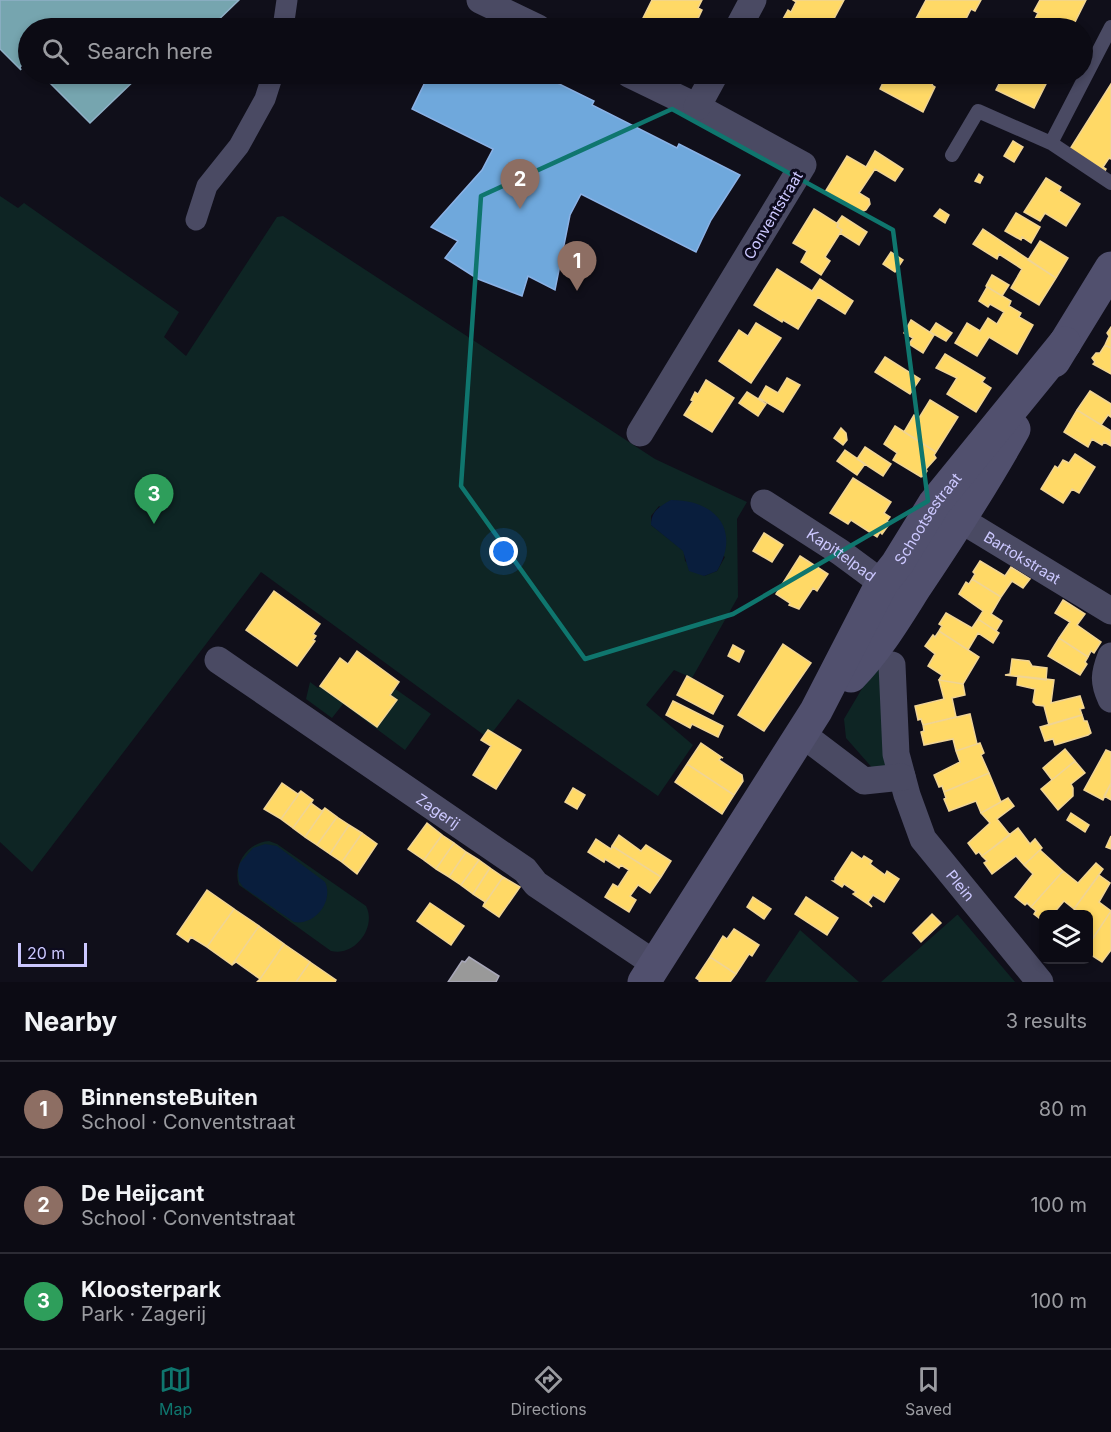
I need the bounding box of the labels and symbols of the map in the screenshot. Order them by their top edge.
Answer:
pin: 2 [500,160,540,209]
street label: Conventstraat [739,167,807,262]
pin: 1 [558,242,596,291]
street label: Schootsestraat [890,469,965,568]
pin: 3 [134,474,174,524]
street label: Kapittelpad [803,524,880,585]
street label: Bartokstraat [981,527,1064,588]
your location [489,537,518,566]
street label: Zagerij [413,789,464,832]
street label: Plein [942,866,979,905]
scale bar [18,940,87,968]

